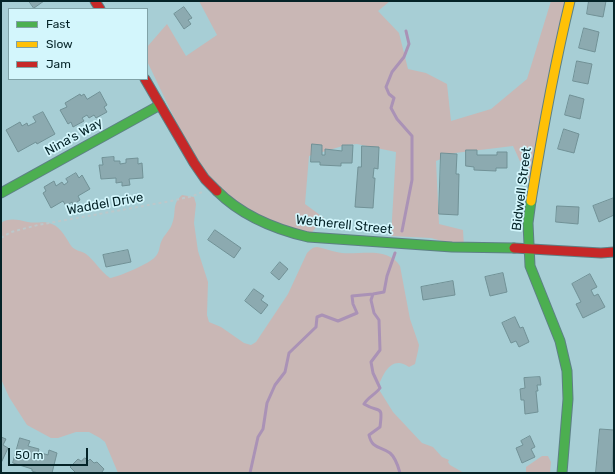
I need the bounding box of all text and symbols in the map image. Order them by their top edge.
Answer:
legend [8,8,148,80]
text: Fast [46,17,70,31]
text: Slow [46,37,73,51]
text: Jam [46,57,71,71]
street label: Nina's Way [42,115,106,159]
street label: Bidwell Street [509,146,535,232]
street label: Waddel Drive [65,190,145,218]
street label: Wetherell Street [295,212,393,238]
scale bar [10,440,90,466]
text: 50 m [15,448,43,462]

